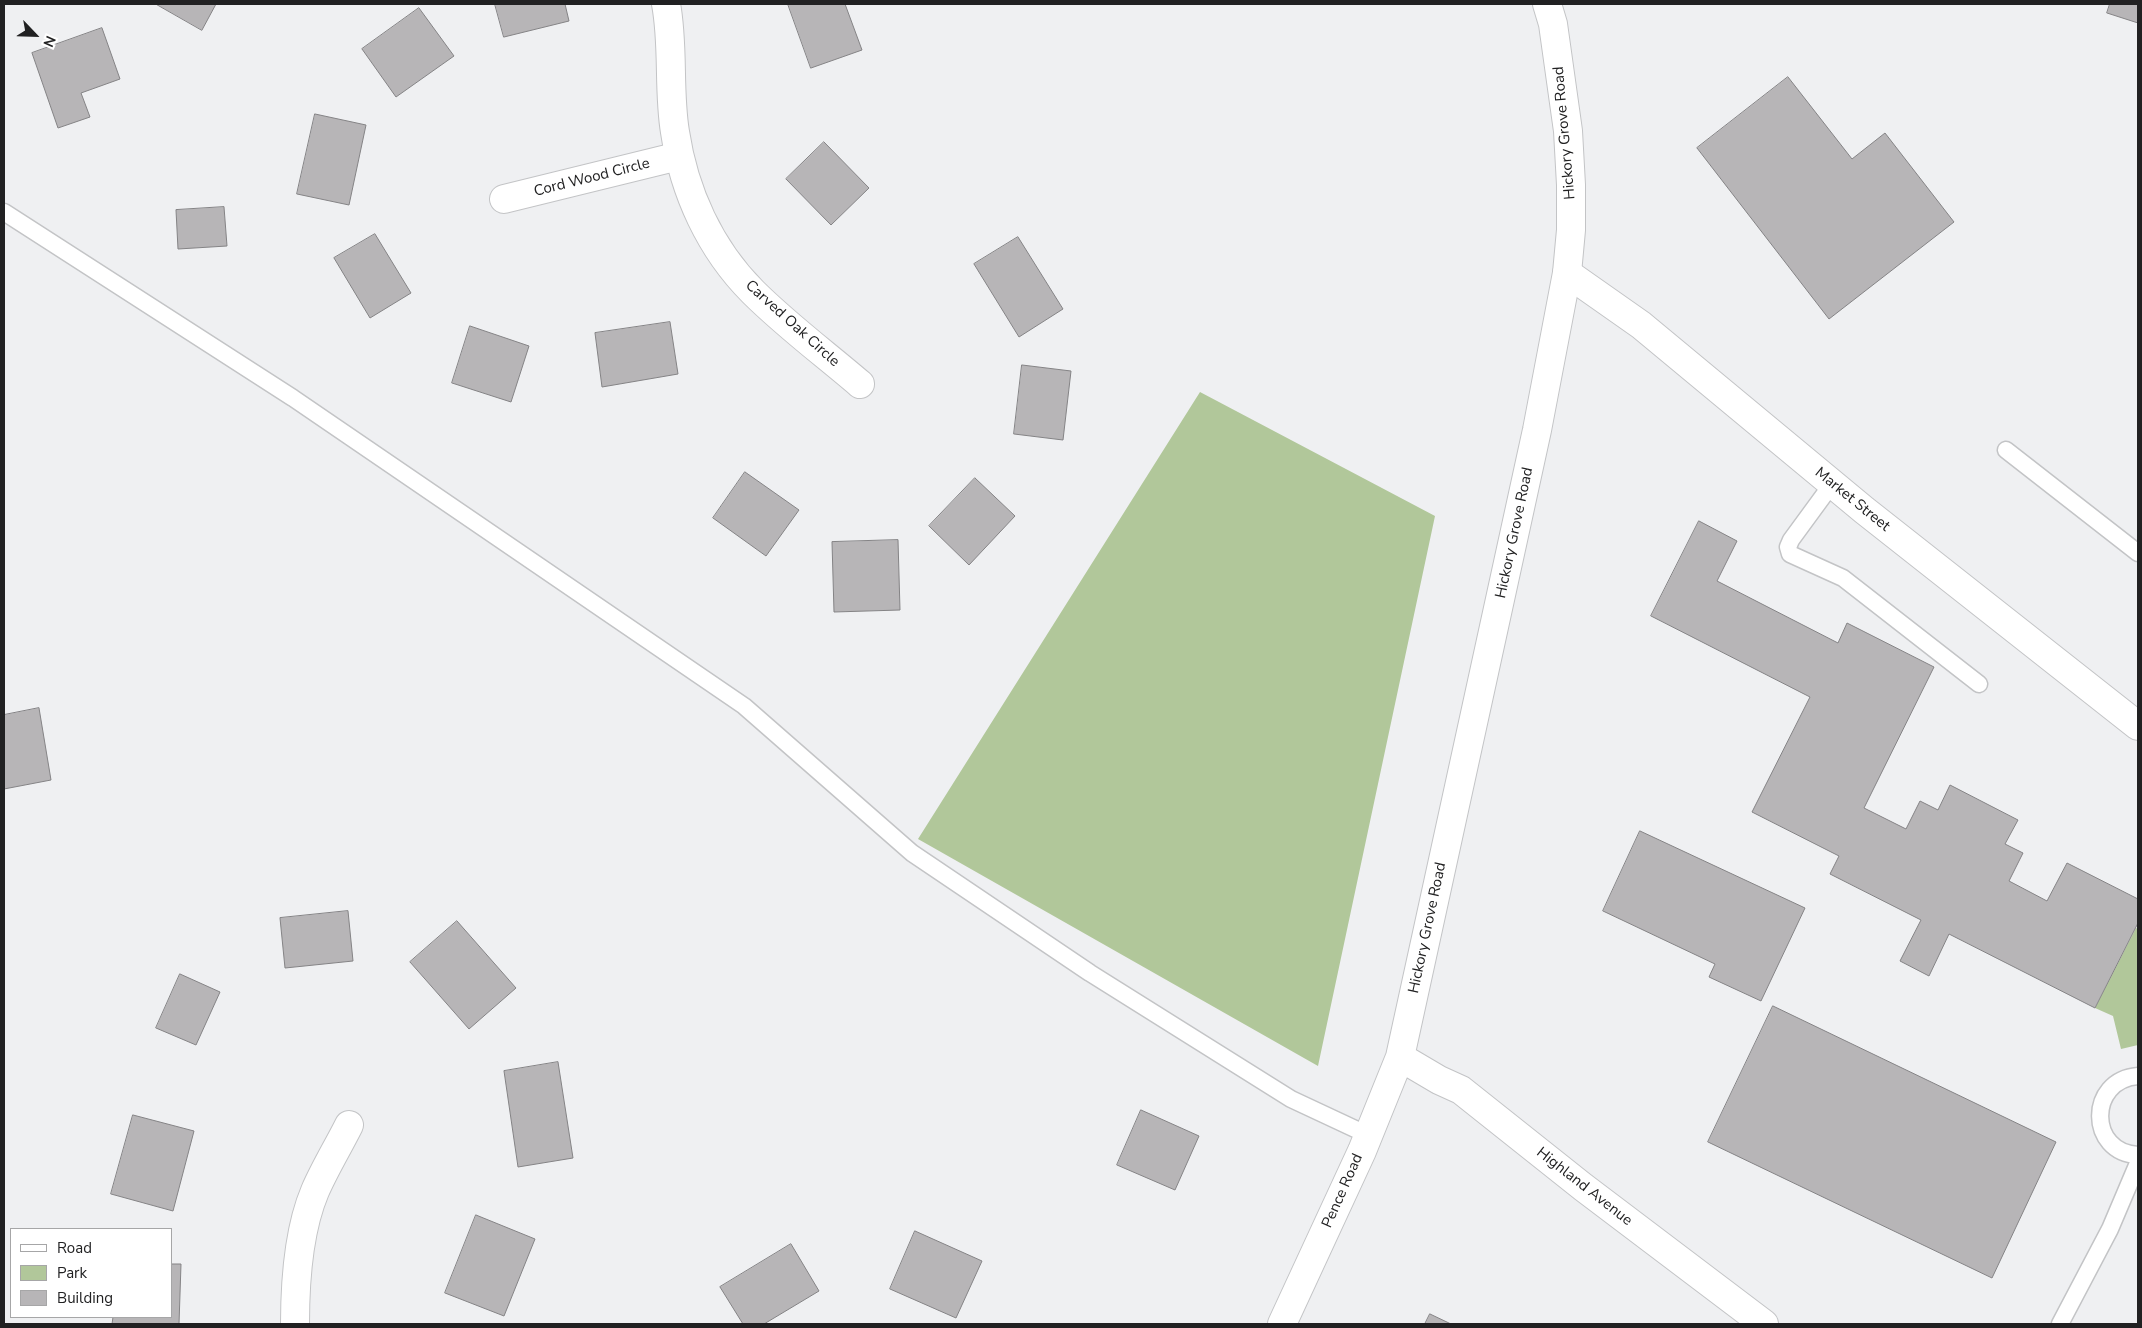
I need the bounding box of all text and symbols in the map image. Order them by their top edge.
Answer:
north arrow [10,10,60,60]
text: N [38,33,60,50]
street label: Hickory Grove Road [1550,66,1580,200]
street label: Cord Wood Circle [532,155,652,201]
street label: Carved Oak Circle [741,277,843,371]
street label: Market Street [1811,464,1893,536]
street label: Hickory Grove Road [1492,466,1538,600]
street label: Hickory Grove Road [1405,861,1451,995]
street label: Highland Avenue [1532,1144,1636,1230]
street label: Pence Road [1319,1151,1367,1231]
legend [10,1228,172,1318]
text: Road [57,1238,92,1258]
text: Park [57,1263,87,1283]
text: Building [57,1288,113,1308]

